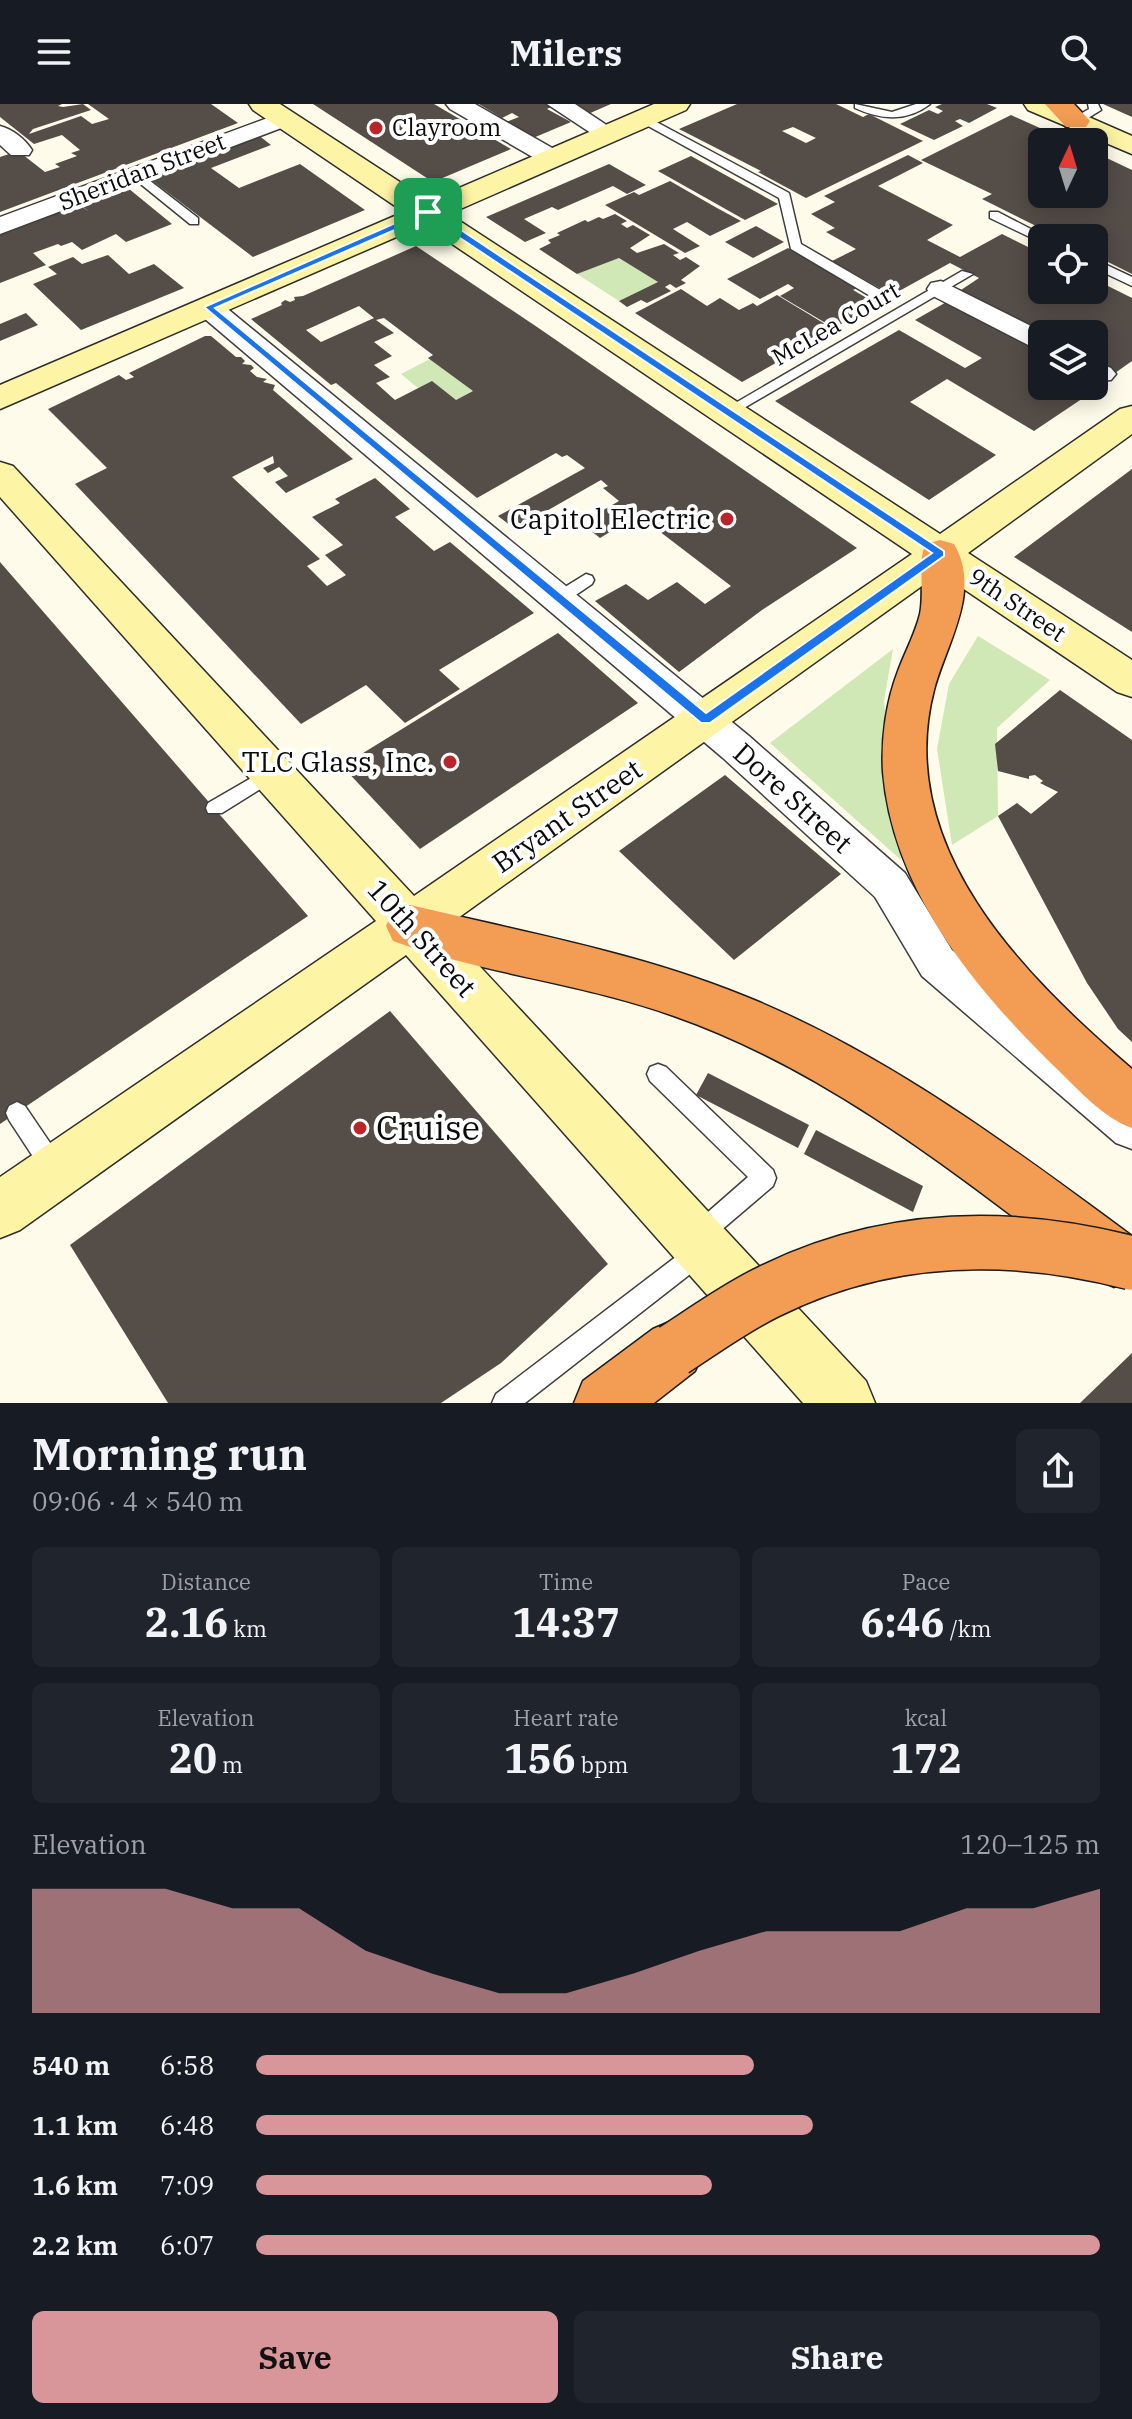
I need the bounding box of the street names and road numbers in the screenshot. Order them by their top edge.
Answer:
street label: Sheridan Street [54,125,230,218]
street label: McLea Court [766,274,905,373]
street label: 9th Street [963,560,1072,648]
street label: Dore Street [726,734,861,861]
street label: Bryant Street [485,750,649,881]
street label: 10th Street [360,871,485,1004]

